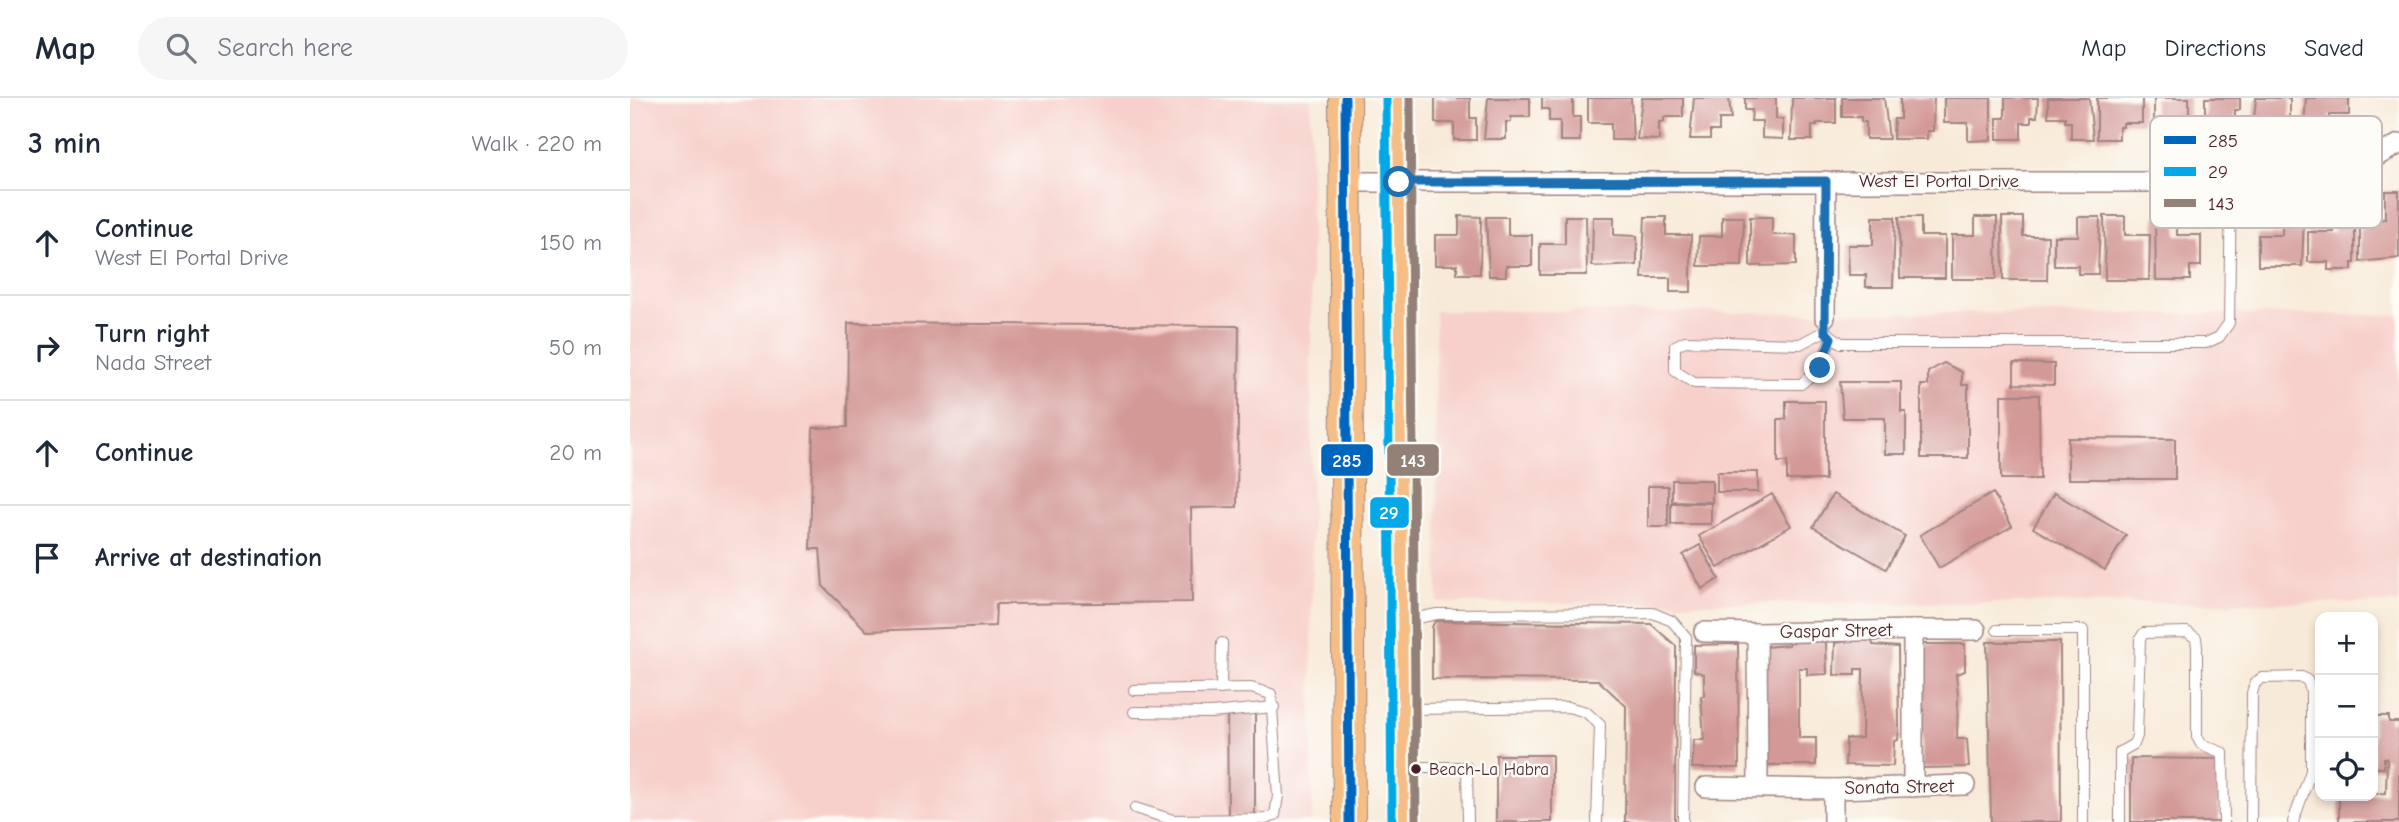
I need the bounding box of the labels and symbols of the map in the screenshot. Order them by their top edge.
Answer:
legend [2150,116,2382,228]
text: 285 [2208,130,2238,152]
text: 29 [2208,161,2228,183]
route start [1383,166,1414,197]
street label: West El Portal Drive [1859,170,2019,192]
text: 143 [2208,193,2234,215]
route end [1804,352,1835,383]
line badge: 285 [1320,443,1374,477]
line badge: 143 [1386,443,1440,477]
text: 285 [1332,450,1362,472]
text: 143 [1400,450,1426,472]
line badge: 29 [1369,496,1410,529]
text: 29 [1379,502,1399,524]
street label: Gaspar Street [1779,619,1893,643]
place label: Beach-La Habra [1429,760,1549,779]
marker: Beach-La Habra [1409,762,1423,776]
street label: Sonata Street [1844,775,1954,799]

